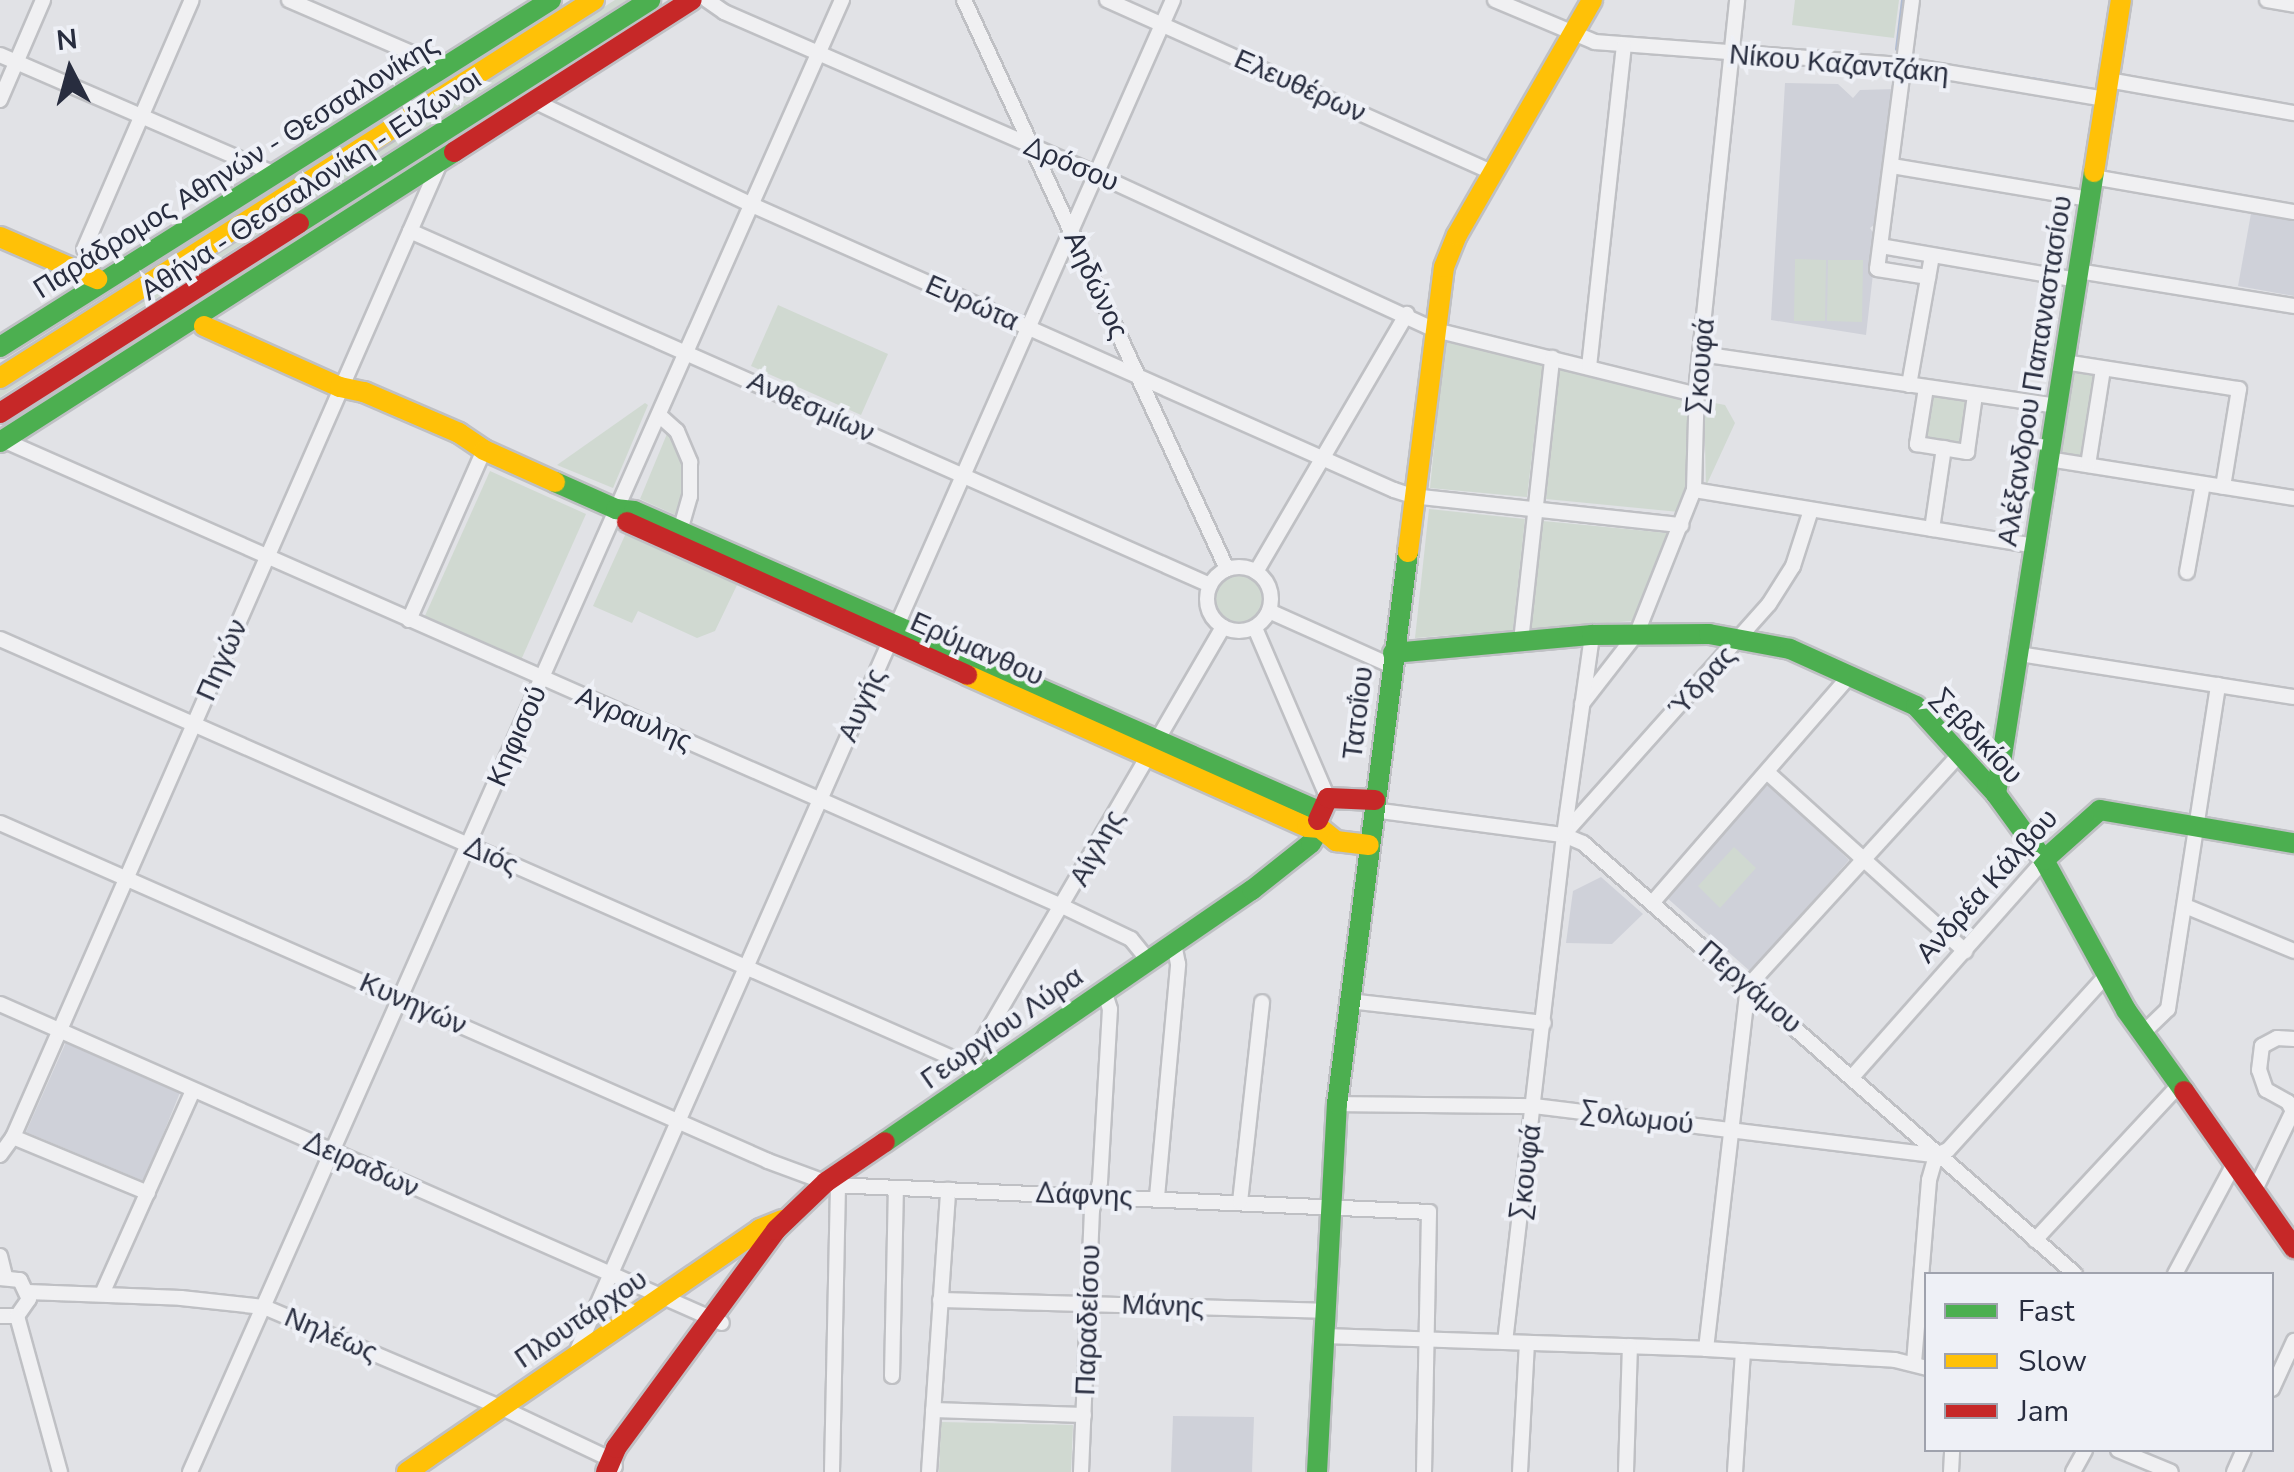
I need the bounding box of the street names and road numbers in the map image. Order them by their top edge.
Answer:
street label: Παράδρομος Αθηνών - Θεσσαλονίκης [27,28,445,306]
street label: Νίκου Καζαντζάκη [1728,38,1950,90]
street label: Ελευθέρων [1229,42,1371,130]
street label: Αθήνα - Θεσσαλονίκη - Εύζωνοι [135,62,487,308]
street label: Δρόσου [1018,129,1124,199]
street label: Αλέξανδρου Παπαναστασίου [1991,193,2079,549]
street label: Αηδώνος [1057,226,1135,344]
street label: Ευρώτα [920,268,1024,338]
street label: Σκουφά [1680,317,1722,415]
street label: Ανθεσμίων [742,364,880,450]
street label: Ερύμανθου [905,605,1049,693]
street label: Πηγών [189,614,255,706]
street label: Ύδρας [1661,639,1743,725]
street label: Αυγής [831,663,893,747]
street label: Τατοΐου [1336,665,1380,761]
street label: Κηφισού [480,680,554,792]
street label: Αγραυλης [571,680,697,758]
street label: Σεβδικίου [1924,681,2030,791]
street label: Ανδρέα Κάλβου [1909,802,2065,970]
street label: Αίγλης [1062,804,1132,892]
street label: Διός [459,830,523,882]
street label: Περγάμου [1692,933,1808,1041]
street label: Γεωργίου Λύρα [914,960,1090,1096]
street label: Κυνηγών [354,966,472,1042]
street label: Σολωμού [1578,1094,1696,1142]
street label: Σκουφά [1503,1122,1549,1222]
street label: Δειραδων [298,1125,424,1205]
street label: Δάφνης [1035,1177,1133,1213]
street label: Παραδείσου [1069,1244,1107,1396]
street label: Πλουτάρχου [508,1262,654,1376]
street label: Μάνης [1121,1288,1205,1324]
street label: Νηλέως [280,1300,382,1370]

